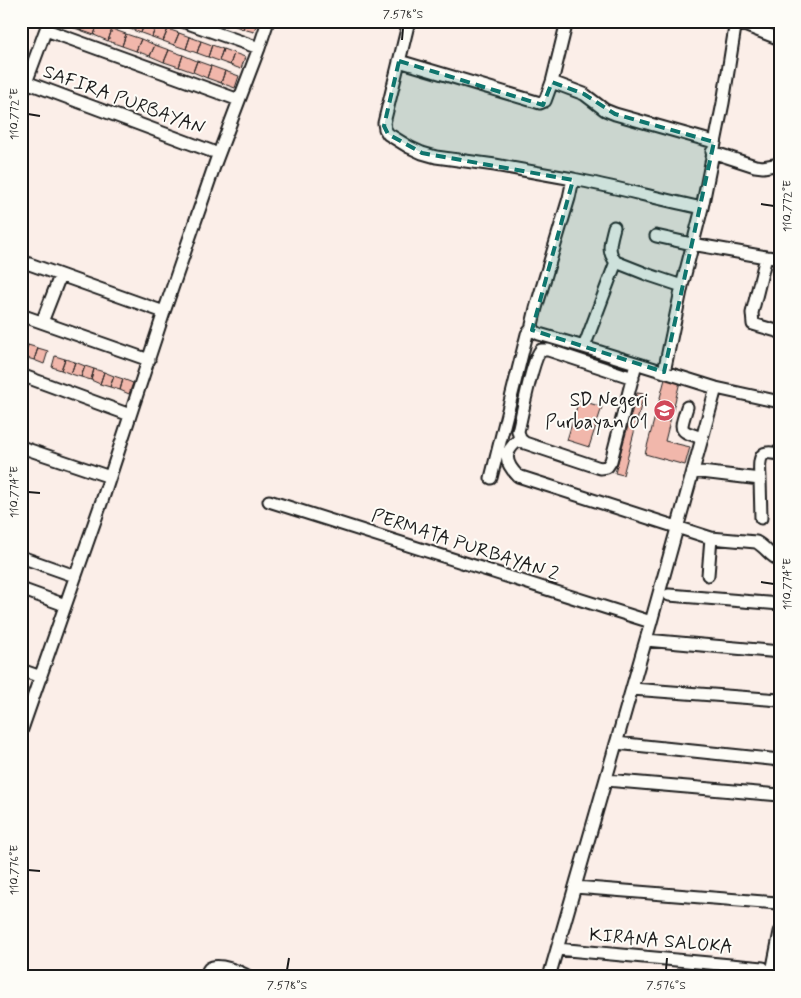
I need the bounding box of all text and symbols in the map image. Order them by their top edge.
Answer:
text: 7.578°S [383,7,424,23]
street label: SAFIRA PURBAYAN [40,59,208,141]
text: 110.772°E [7,88,23,140]
text: 110.772°E [780,180,796,232]
place label: SD Negeri Purbayan 01 [545,388,648,436]
school or university icon: SD Negeri Purbayan 01 [652,399,676,423]
text: 110.774°E [7,466,23,518]
street label: PERMATA PURBAYAN 2 [368,503,562,587]
text: 110.774°E [780,558,796,610]
text: 110.776°E [7,845,23,895]
street label: KIRANA SALOKA [588,922,734,960]
text: 7.578°S [267,978,308,994]
text: 7.576°S [646,978,686,994]

